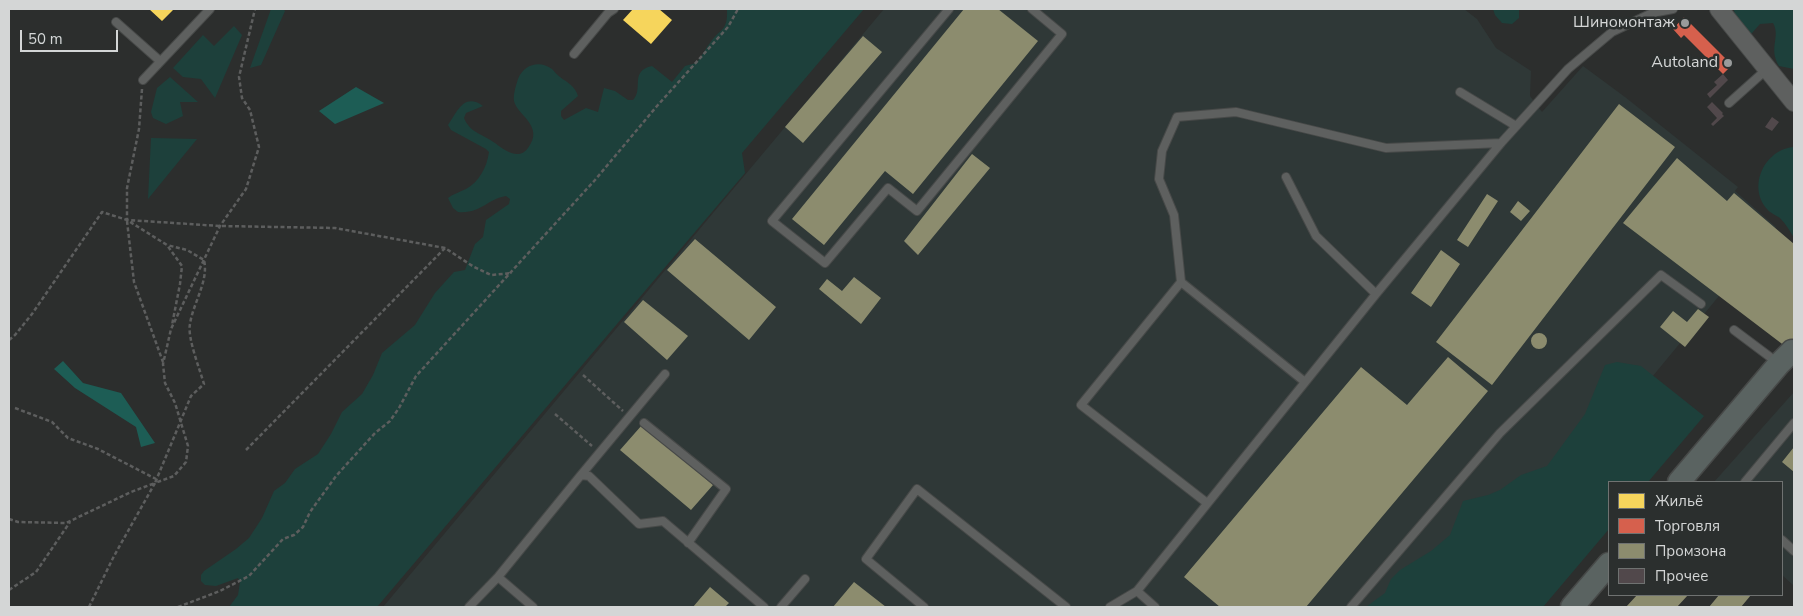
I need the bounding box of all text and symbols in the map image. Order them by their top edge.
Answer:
place label: Шиномонтаж [1573,13,1675,33]
marker: Шиномонтаж [1679,17,1691,29]
scale bar [22,20,120,52]
text: 50 m [28,29,63,49]
place label: Autoland [1651,53,1718,73]
marker: Autoland [1722,57,1734,69]
legend [1608,481,1783,596]
text: Жильё [1655,491,1703,511]
text: Торговля [1655,516,1720,536]
text: Промзона [1655,541,1726,561]
text: Прочее [1655,566,1708,586]

